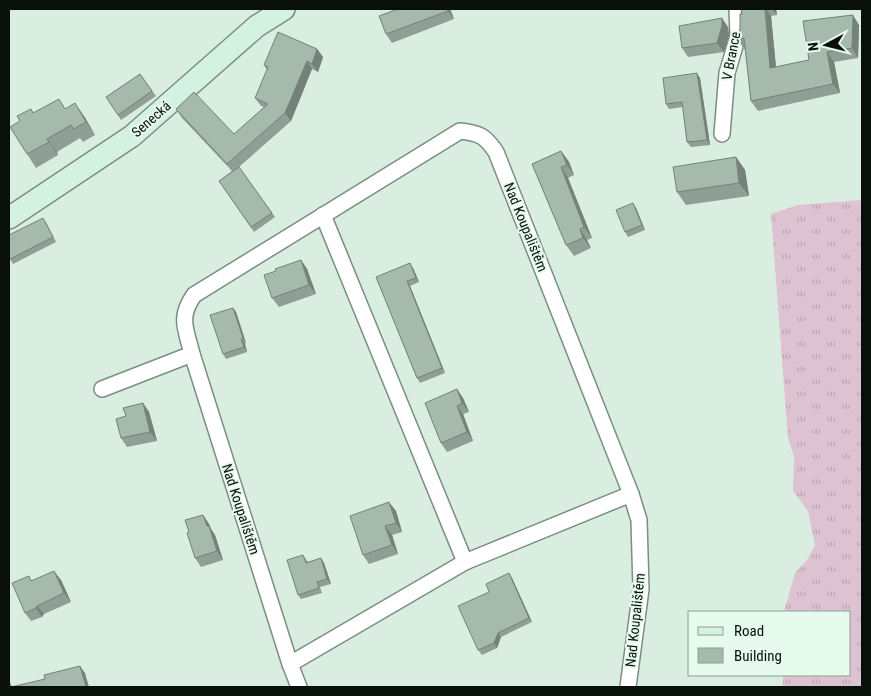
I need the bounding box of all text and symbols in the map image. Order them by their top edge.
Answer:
north arrow [801,20,851,70]
street label: V Brance [718,30,744,82]
text: N [805,41,822,52]
street label: Senecká [128,98,174,140]
street label: Nad Koupalištěm [501,180,551,274]
street label: Nad Koupalištěm [219,462,263,556]
street label: Nad Koupalištěm [622,572,648,668]
legend [688,611,851,676]
text: Road [734,622,764,640]
text: Building [734,647,782,665]

